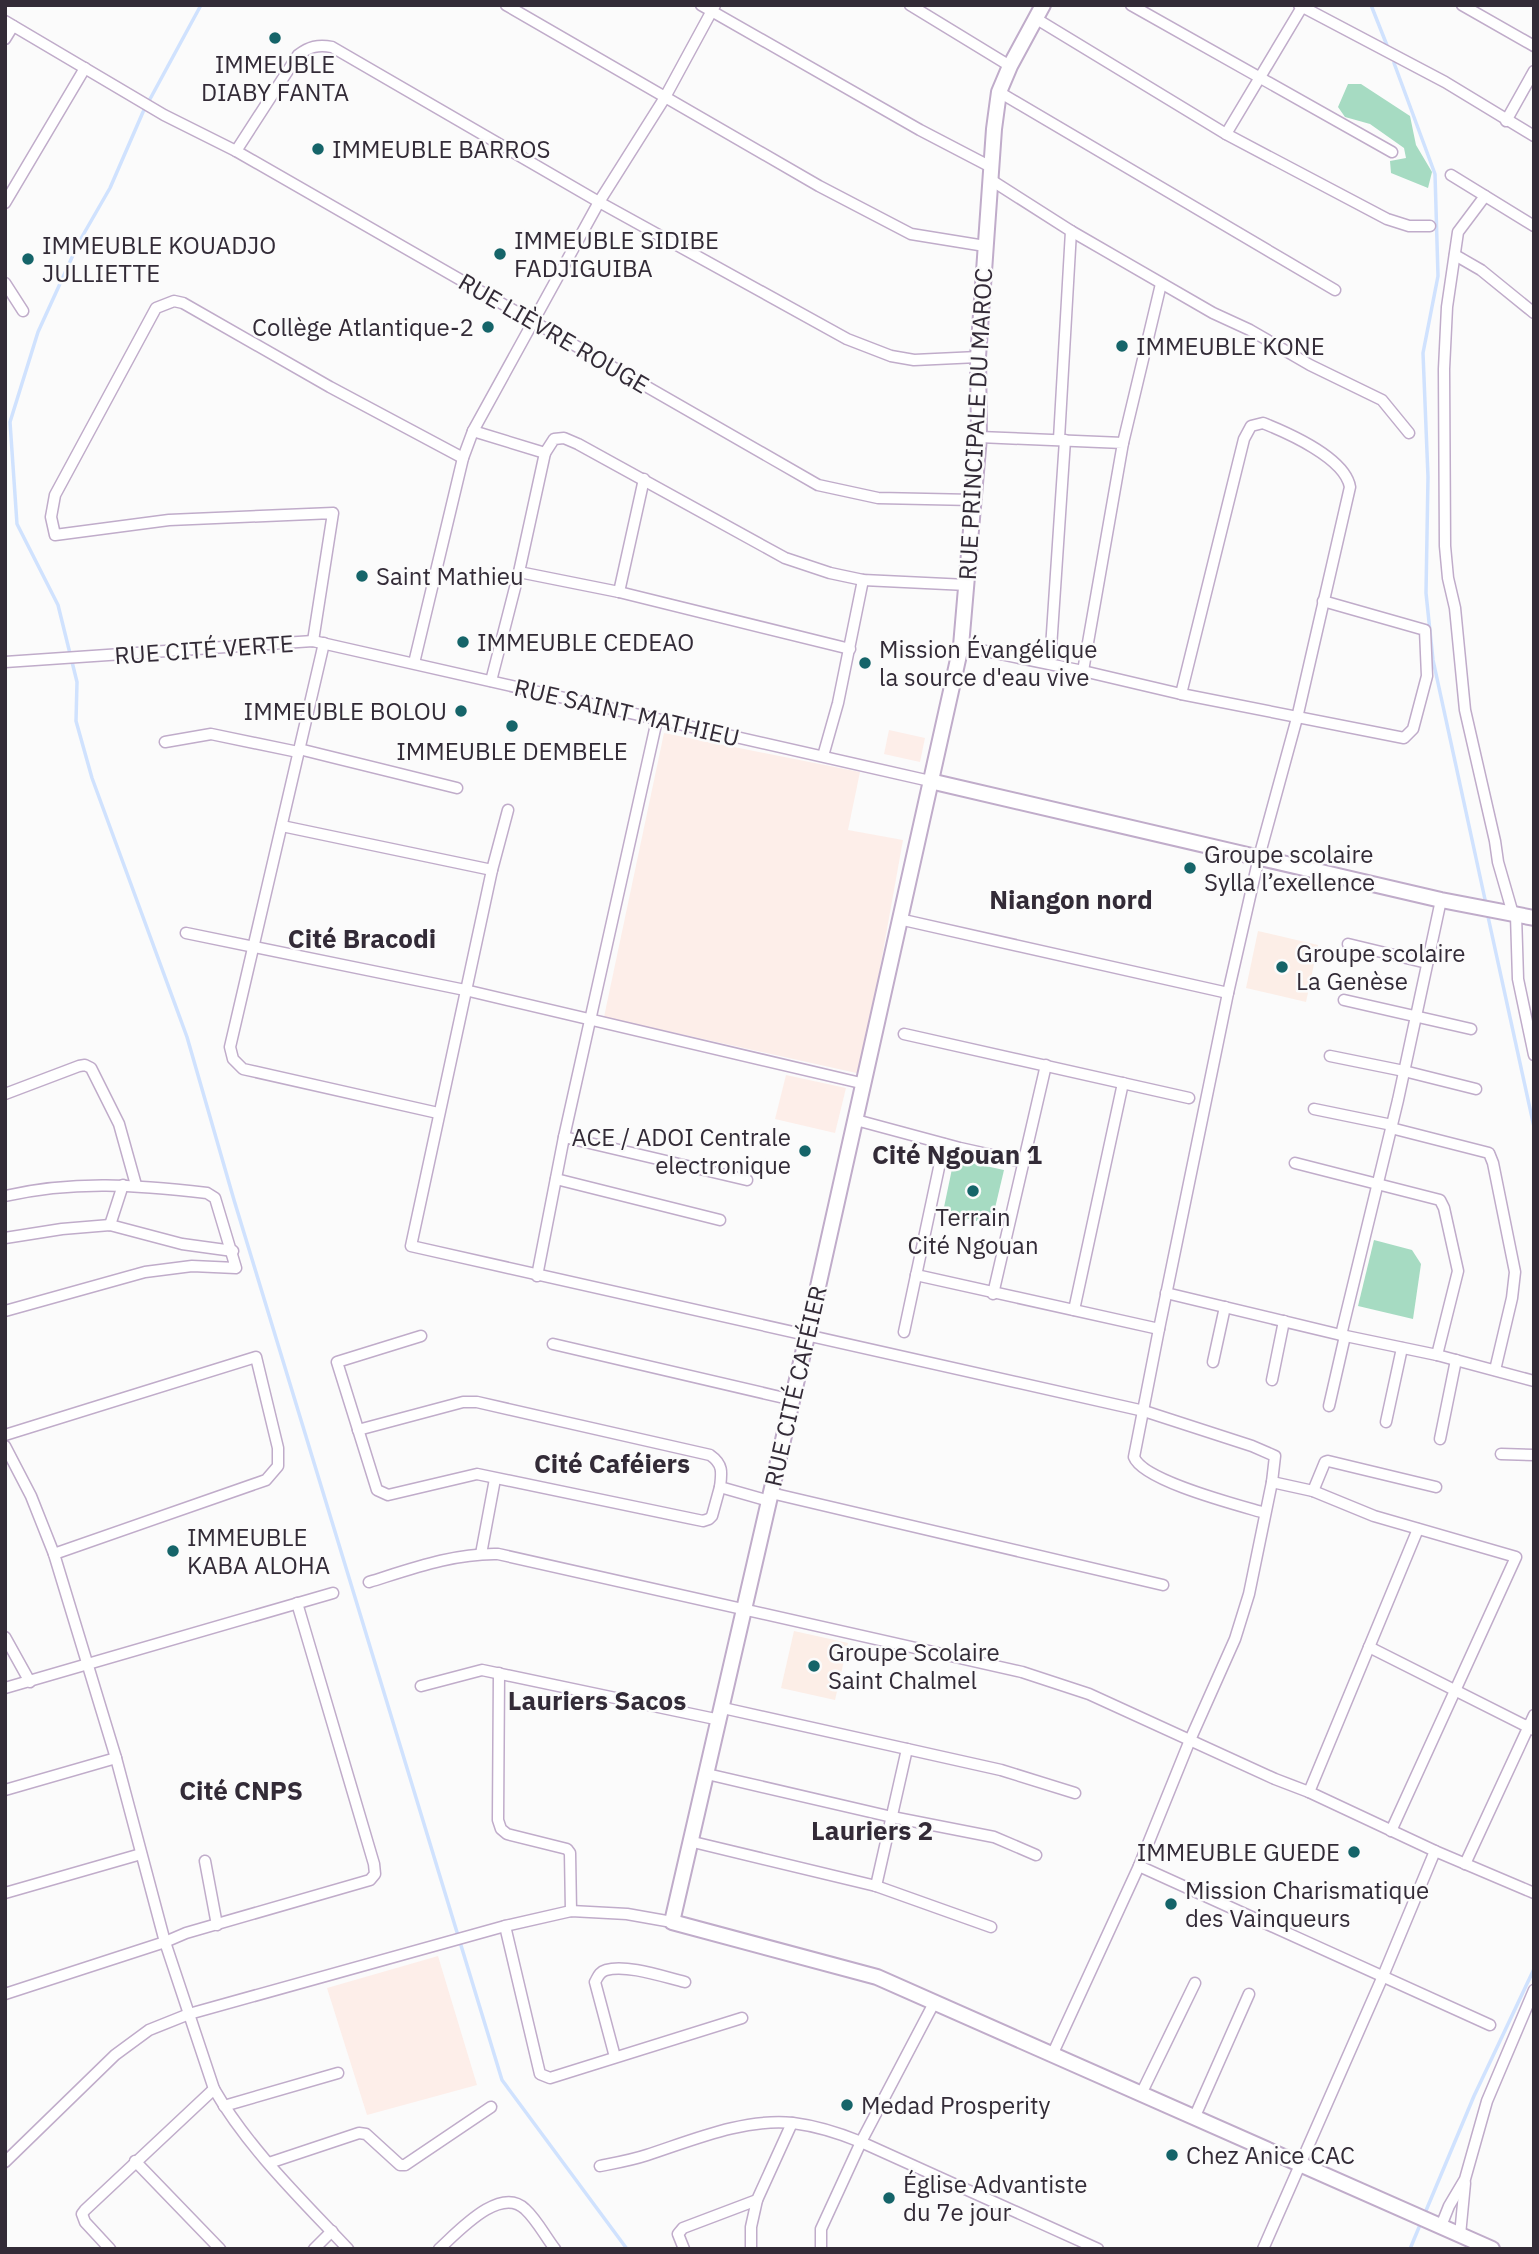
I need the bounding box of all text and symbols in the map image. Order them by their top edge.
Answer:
marker: IMMEUBLE DIABY FANTA [267,30,283,46]
place label: IMMEUBLE DIABY FANTA [201,48,349,108]
place label: IMMEUBLE BARROS [332,133,550,165]
marker: IMMEUBLE BARROS [310,141,326,157]
place label: IMMEUBLE SIDIBE FADJIGUIBA [514,224,719,284]
place label: IMMEUBLE KOUADJO JULLIETTE [42,229,276,289]
marker: IMMEUBLE SIDIBE FADJIGUIBA [492,246,508,262]
marker: IMMEUBLE KOUADJO JULLIETTE [20,251,36,267]
street label: RUE LIÈVRE ROUGE [453,265,655,401]
street label: RUE PRINCIPALE DU MAROC [951,267,999,581]
place label: Collège Atlantique-2 [252,311,474,343]
marker: Collège Atlantique-2 [480,319,496,335]
place label: IMMEUBLE KONE [1136,330,1325,362]
marker: IMMEUBLE KONE [1114,338,1130,354]
place label: Saint Mathieu [376,560,524,592]
marker: Saint Mathieu [354,568,370,584]
place label: IMMEUBLE CEDEAO [477,626,694,658]
street label: RUE CITÉ VERTE [113,627,295,671]
place label: Mission Évangélique la source d'eau vive [879,633,1097,693]
marker: IMMEUBLE CEDEAO [455,634,471,650]
marker: Mission Évangélique la source d'eau vive [857,655,873,671]
street label: RUE SAINT MATHIEU [511,671,743,753]
place label: IMMEUBLE BOLOU [244,695,447,727]
marker: IMMEUBLE BOLOU [453,703,469,719]
marker: IMMEUBLE DEMBELE [504,718,520,734]
place label: IMMEUBLE DEMBELE [396,735,628,767]
place label: Groupe scolaire Sylla l’exellence [1204,838,1375,898]
marker: Groupe scolaire Sylla l’exellence [1182,860,1198,876]
district label: Niangon nord [989,882,1153,916]
district label: Cité Bracodi [288,921,436,955]
place label: Groupe scolaire La Genèse [1296,937,1465,997]
marker: Groupe scolaire La Genèse [1274,959,1290,975]
place label: ACE / ADOI Centrale electronique [571,1121,791,1181]
district label: Cité Ngouan 1 [872,1137,1042,1171]
marker: ACE / ADOI Centrale electronique [797,1143,813,1159]
marker: Terrain Cité Ngouan [965,1183,981,1199]
place label: Terrain Cité Ngouan [907,1201,1039,1261]
street label: RUE CITÉ CAFÉIER [756,1282,834,1490]
district label: Cité Caféiers [534,1446,690,1480]
place label: IMMEUBLE KABA ALOHA [187,1521,330,1581]
marker: IMMEUBLE KABA ALOHA [165,1543,181,1559]
place label: Groupe Scolaire Saint Chalmel [828,1636,1000,1696]
marker: Groupe Scolaire Saint Chalmel [806,1658,822,1674]
district label: Lauriers Sacos [508,1683,686,1717]
district label: Cité CNPS [179,1773,303,1807]
district label: Lauriers 2 [811,1813,933,1847]
place label: IMMEUBLE GUEDE [1137,1836,1340,1868]
marker: IMMEUBLE GUEDE [1346,1844,1362,1860]
place label: Mission Charismatique des Vainqueurs [1185,1874,1429,1934]
marker: Mission Charismatique des Vainqueurs [1163,1896,1179,1912]
place label: Medad Prosperity [861,2089,1050,2121]
marker: Medad Prosperity [839,2097,855,2113]
place label: Chez Anice CAC [1186,2139,1355,2171]
marker: Chez Anice CAC [1164,2147,1180,2163]
place label: Église Advantiste du 7e jour [903,2168,1087,2228]
marker: Église Advantiste du 7e jour [881,2190,897,2206]

